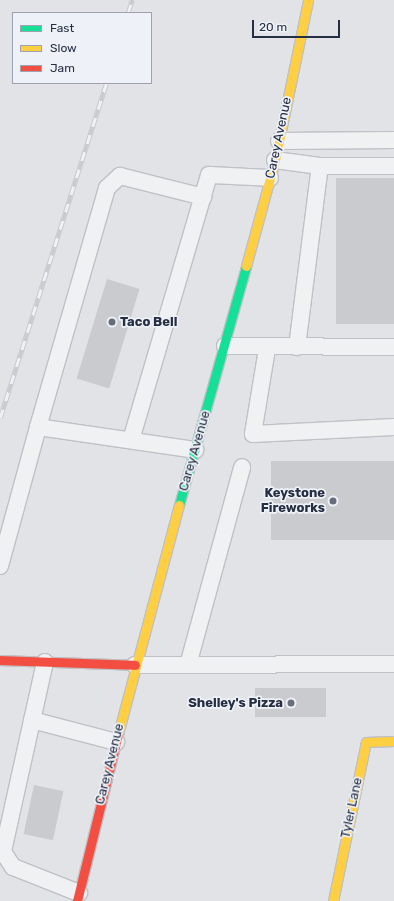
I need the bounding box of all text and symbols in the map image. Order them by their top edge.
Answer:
legend [12,12,152,84]
scale bar [254,12,342,38]
text: 20 m [259,20,287,34]
text: Fast [50,21,74,35]
text: Slow [50,41,77,55]
text: Jam [50,61,75,75]
street label: Carey Avenue [263,96,295,180]
place label: Taco Bell [120,314,177,330]
marker: Taco Bell [107,317,117,327]
street label: Carey Avenue [176,409,214,493]
place label: Keystone Fireworks [261,486,325,517]
marker: Keystone Fireworks [328,496,338,506]
place label: Shelley's Pizza [188,695,283,711]
marker: Shelley's Pizza [286,698,296,708]
street label: Carey Avenue [92,722,128,806]
street label: Tyler Lane [338,776,366,840]

